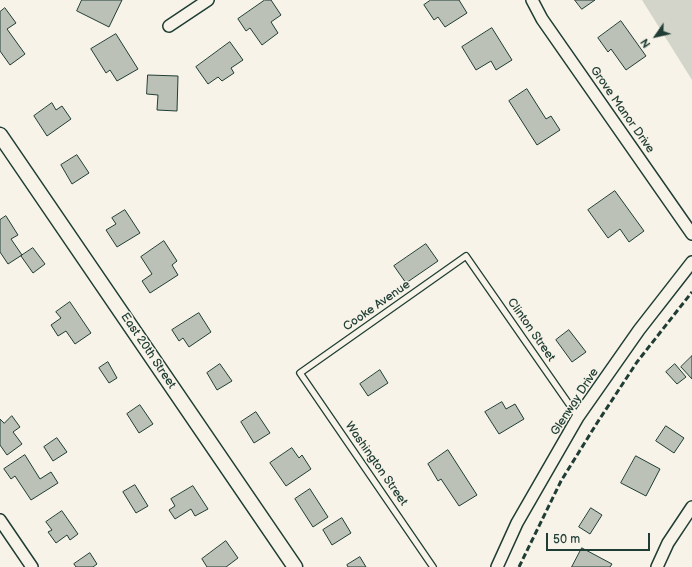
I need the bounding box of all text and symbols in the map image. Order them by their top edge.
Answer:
north arrow [636,16,676,56]
text: N [638,36,653,50]
street label: Grove Manor Drive [587,64,657,156]
street label: Cooke Avenue [341,278,413,334]
street label: Clinton Street [504,296,558,364]
street label: East 20th Street [117,310,179,392]
street label: Glenway Drive [548,366,602,438]
street label: Washington Street [342,419,410,509]
scale bar [548,525,652,551]
text: 50 m [553,532,580,547]

